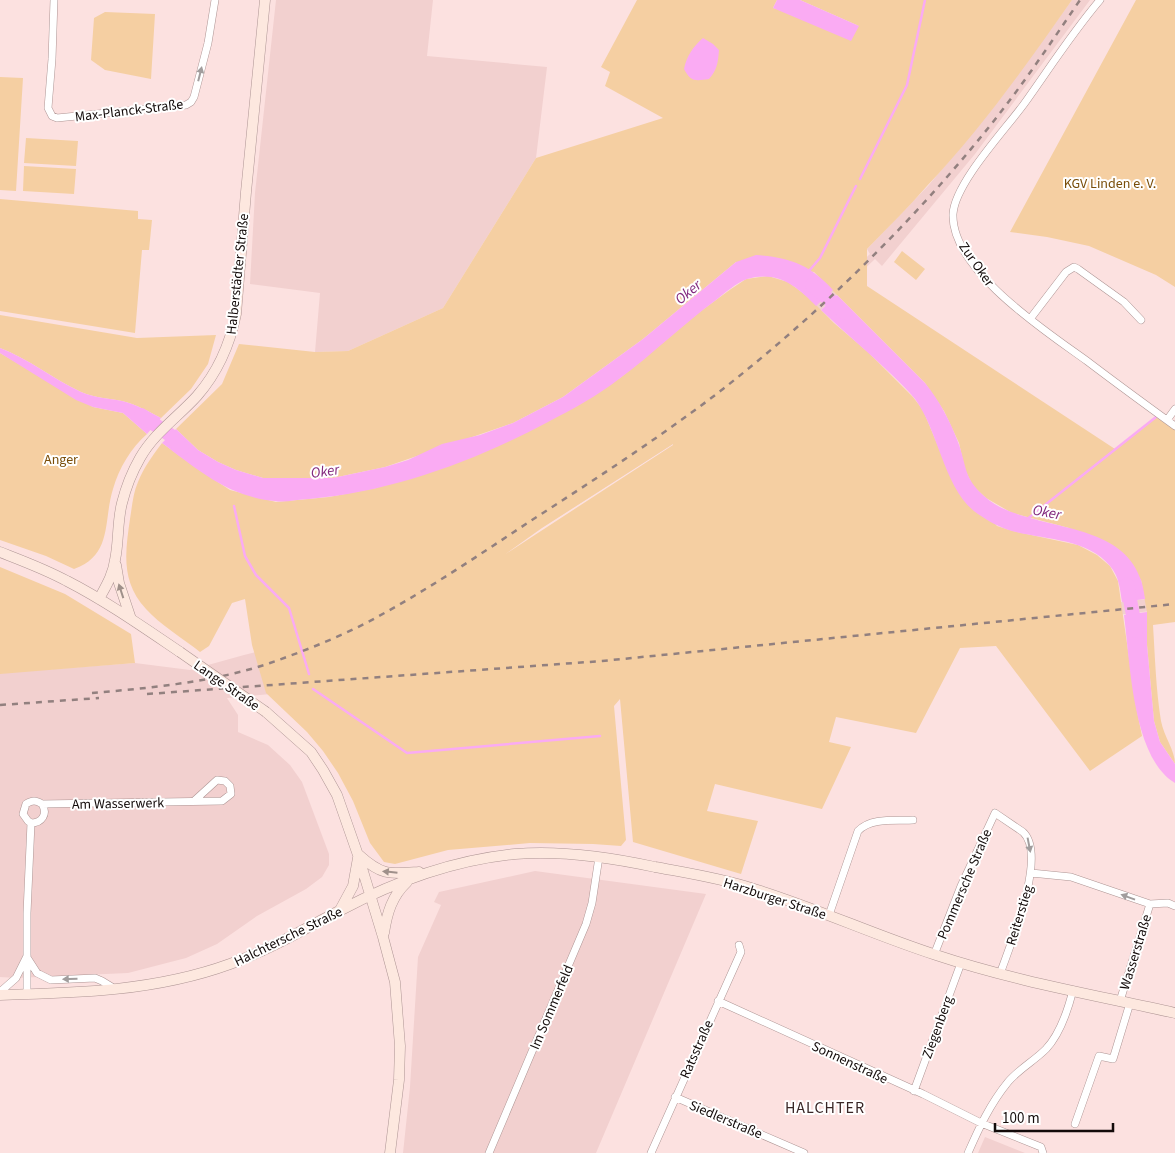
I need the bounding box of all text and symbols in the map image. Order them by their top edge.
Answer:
one-way arrow [196,67,204,82]
street label: Max-Planck-Straße [74,94,185,128]
park label: KGV Linden e. V. [1064,174,1156,194]
street label: Halberstädter Straße [222,212,254,336]
street label: Zur Oker [954,238,999,291]
water label: Oker [671,275,707,310]
park label: Anger [44,450,78,470]
water label: Oker [309,459,342,484]
water label: Oker [1031,499,1064,526]
one-way arrow [117,583,125,598]
street label: Lange Straße [189,656,264,716]
street label: Am Wasserwerk [72,793,164,815]
street label: Pommersche Straße [933,826,997,943]
one-way arrow [1025,837,1033,852]
one-way arrow [382,868,398,876]
street label: Harzburger Straße [721,873,829,925]
street label: Reiterstieg [1001,883,1039,948]
one-way arrow [1120,893,1135,901]
street label: Halchtersche Straße [231,902,346,972]
street label: Wasserstraße [1115,912,1157,993]
street label: Im Sommerfeld [525,962,579,1053]
one-way arrow [62,976,78,984]
street label: Ziegenberg [917,993,959,1062]
street label: Ratsstraße [675,1017,719,1082]
street label: Sonnenstraße [808,1037,891,1089]
street label: Siedlerstraße [686,1096,765,1144]
district label: HALCHTER [785,1097,865,1119]
scale bar [995,1100,1112,1132]
text: 100 m [1002,1108,1040,1129]

